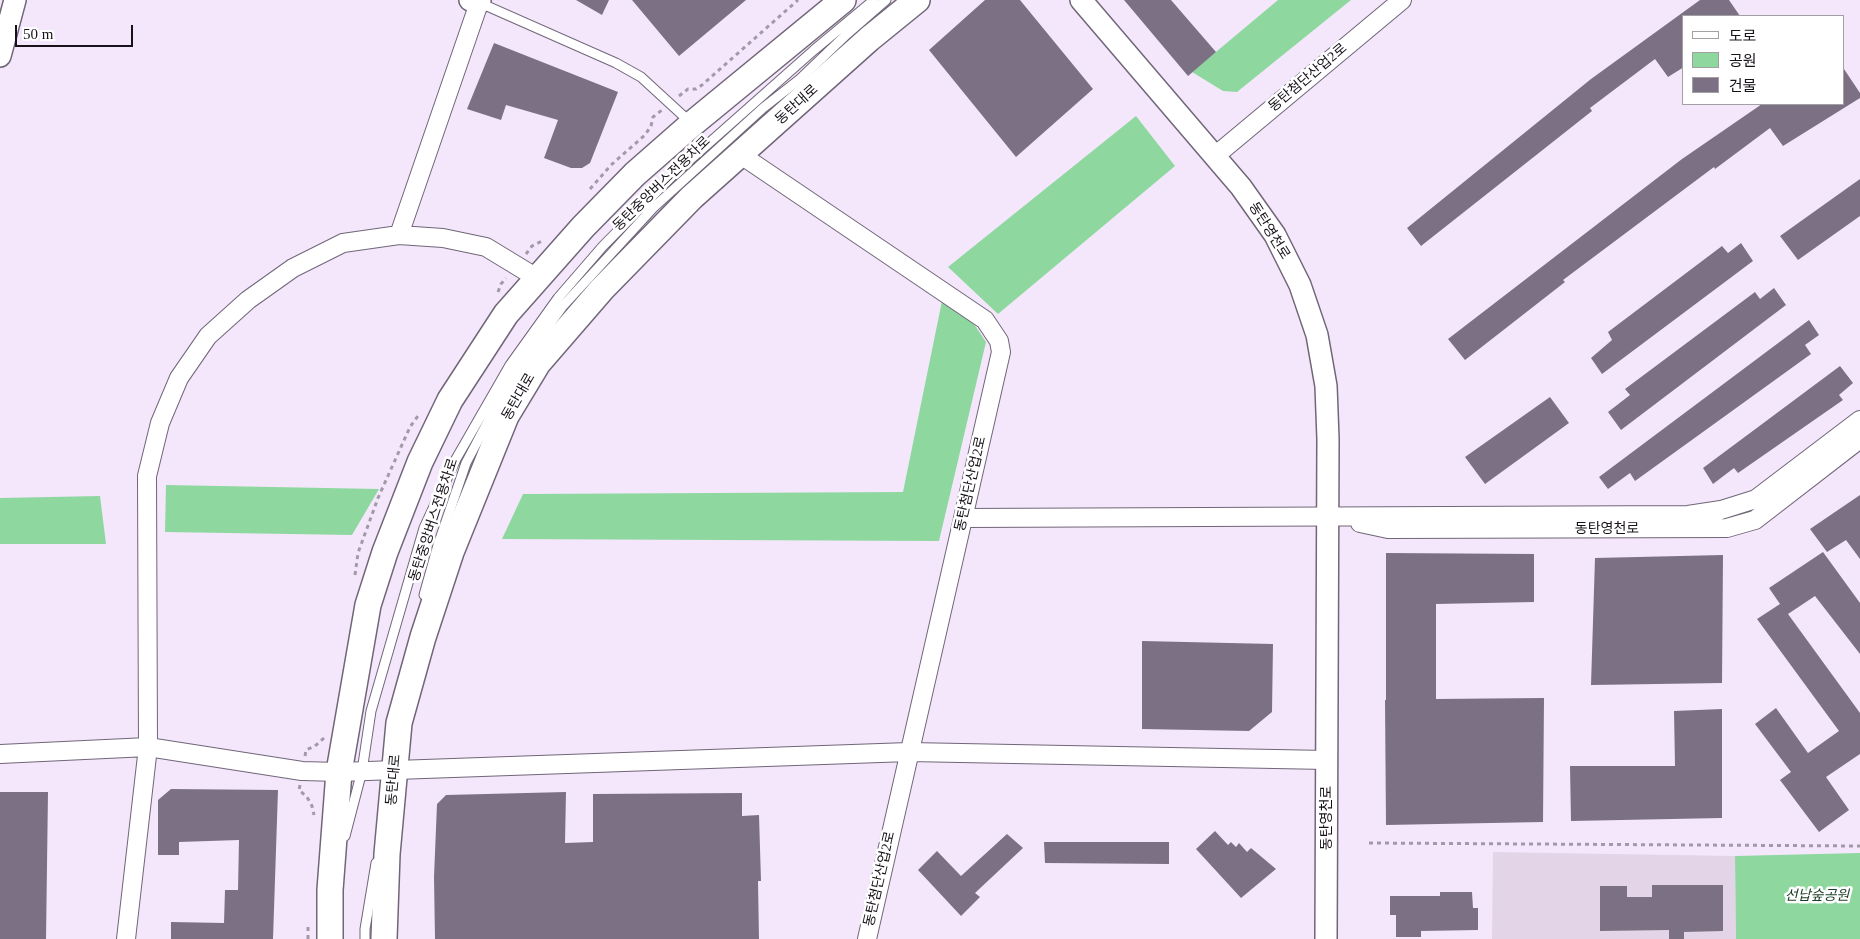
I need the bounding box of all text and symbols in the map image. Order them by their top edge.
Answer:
scale bar [18,15,135,47]
legend [1682,15,1845,105]
text: 50 m [23,26,53,42]
text: 도로 [1729,28,1757,44]
street label: 동탄첨단산업2로 [1265,40,1351,116]
text: 공원 [1729,53,1757,69]
text: 건물 [1729,78,1757,94]
street label: 동탄대로 [772,82,822,128]
street label: 동탄중앙버스전용차로 [610,133,714,235]
street label: 동탄영천로 [1245,199,1293,263]
street label: 동탄대로 [499,370,539,424]
street label: 동탄첨단산업2로 [952,435,990,533]
street label: 동탄중앙버스전용차로 [406,456,462,584]
street label: 동탄영천로 [1575,521,1639,537]
street label: 동탄대로 [383,754,405,806]
street label: 동탄영천로 [1319,786,1335,850]
street label: 동탄첨단산업2로 [861,830,899,928]
park label: 선납숲공원 [1785,888,1849,904]

